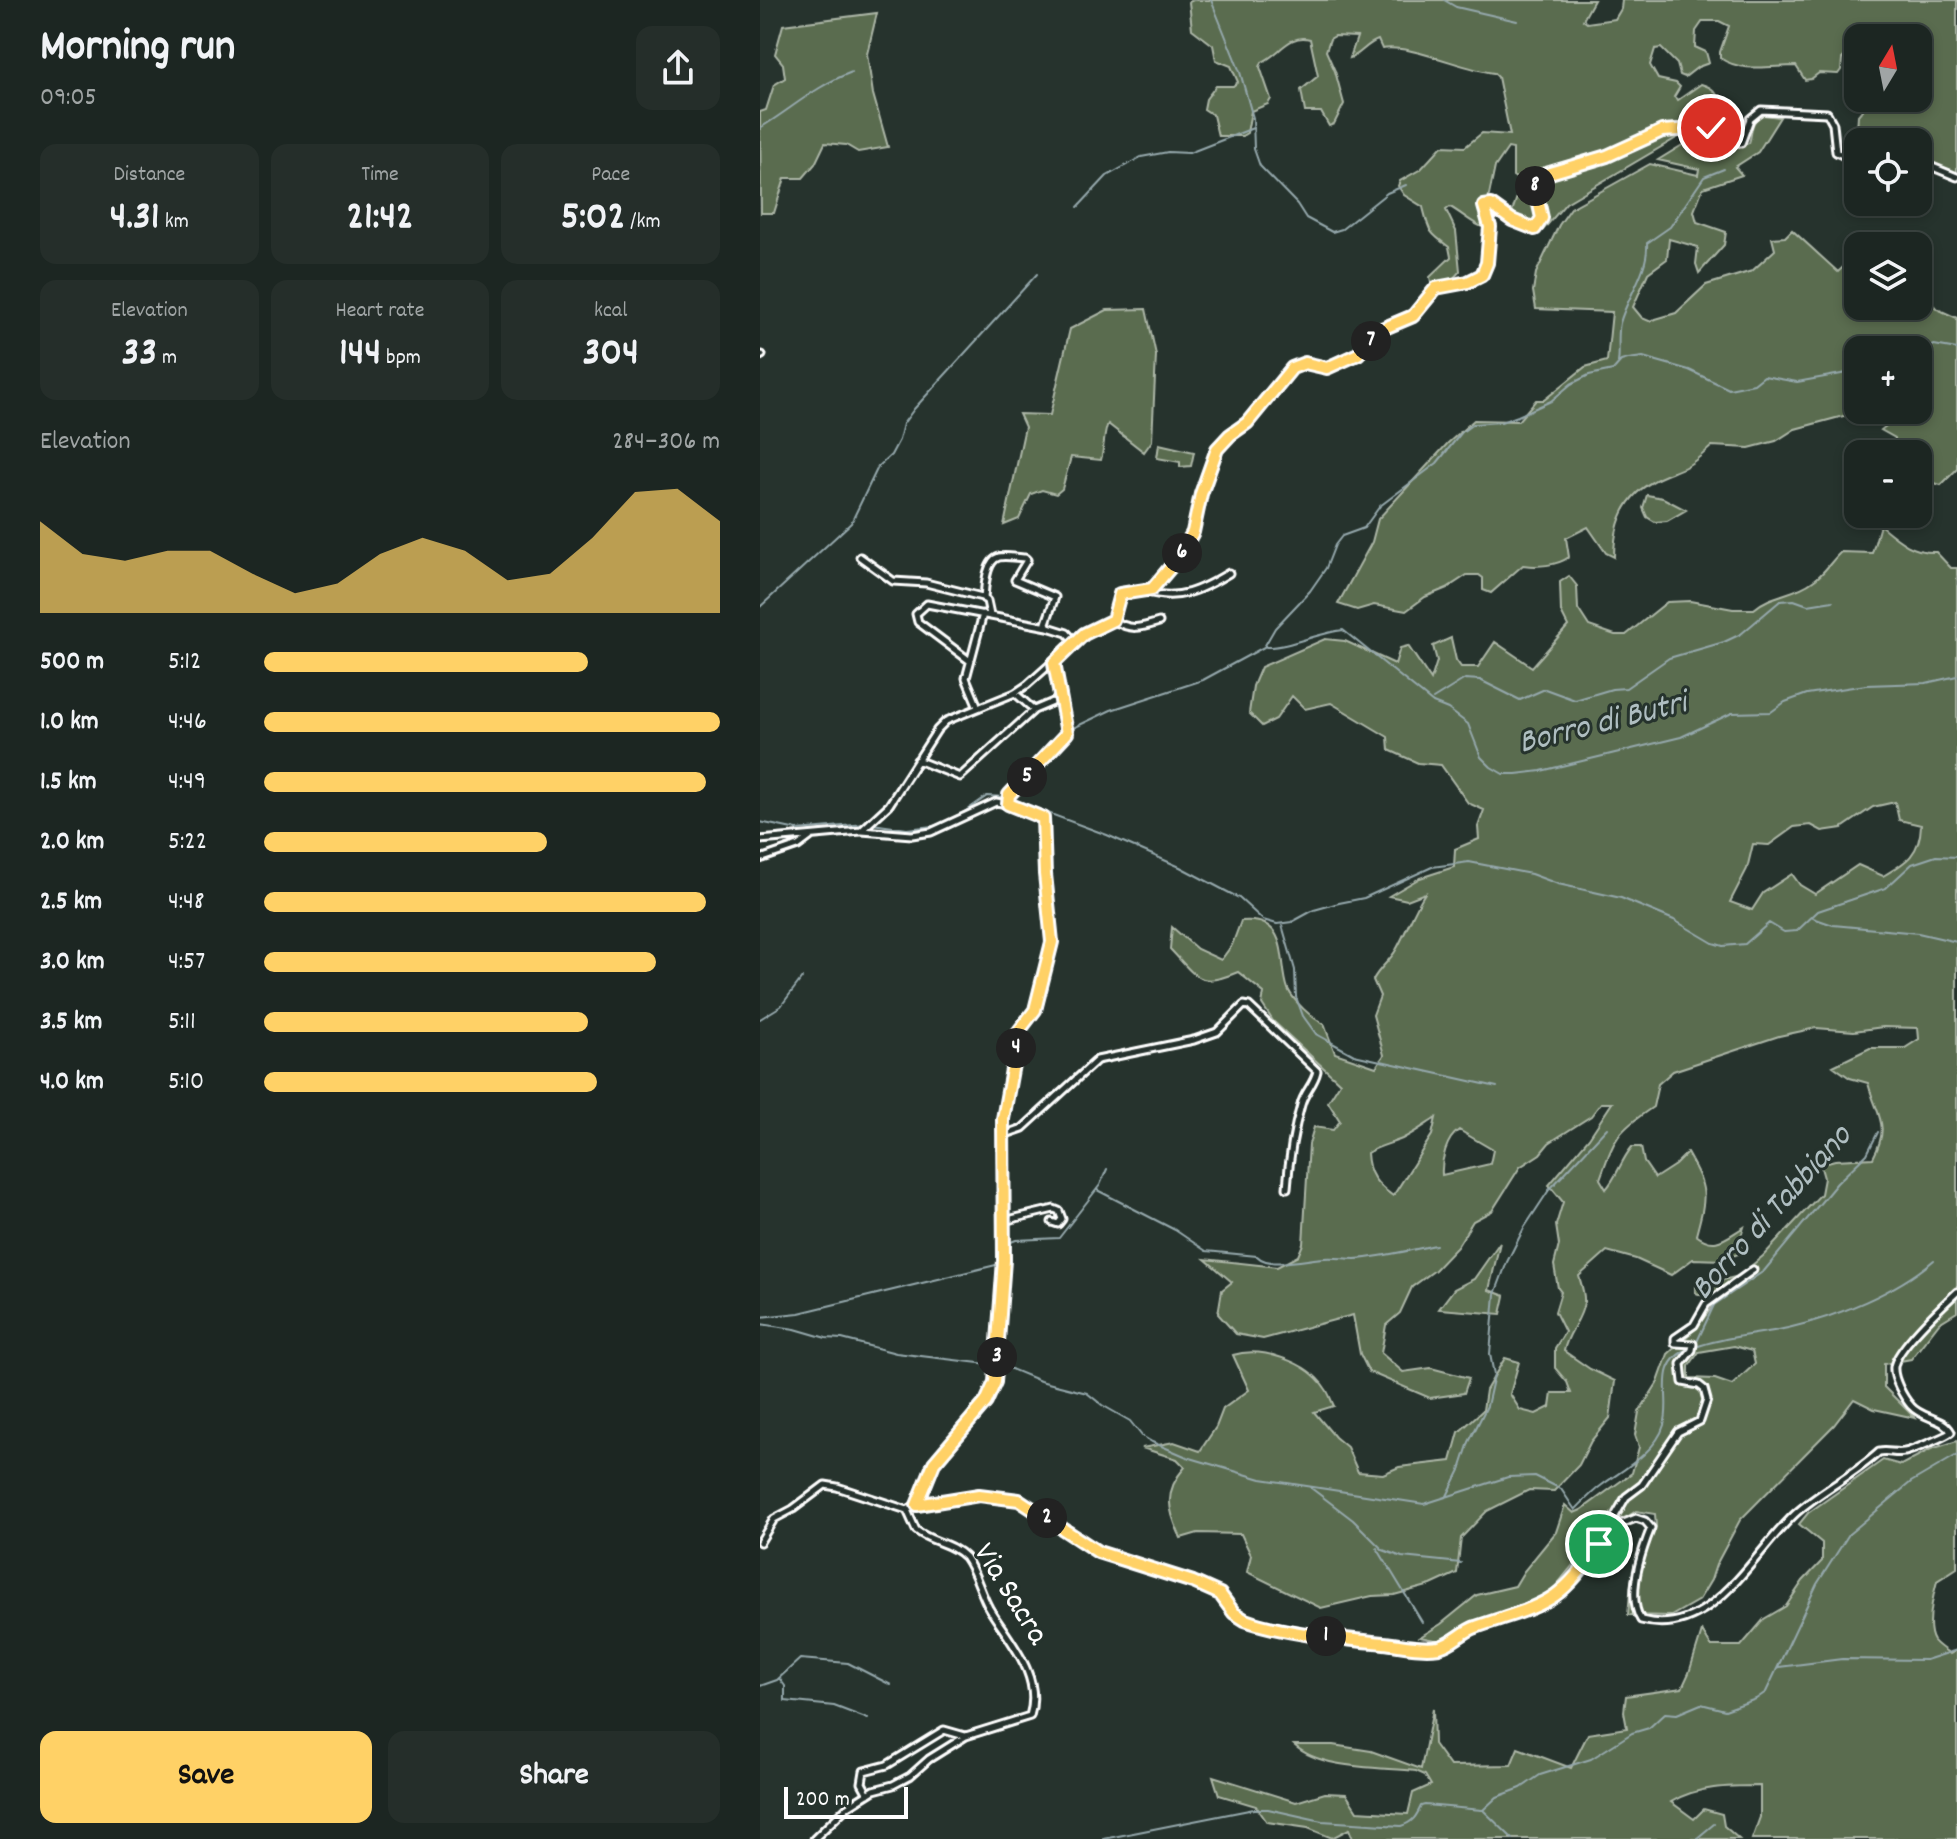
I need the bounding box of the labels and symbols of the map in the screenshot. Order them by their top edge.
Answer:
north arrow [1844,24,1932,112]
pin [1677,94,1745,162]
pin: 8 [1515,166,1555,206]
pin: 7 [1351,321,1391,361]
pin: 6 [1162,533,1202,573]
water label: Borro di Butri [1514,679,1697,770]
pin: 5 [1007,757,1047,797]
pin: 4 [996,1028,1036,1068]
water label: Borro di Tabbiano [1681,1114,1867,1313]
pin: 3 [977,1337,1017,1377]
pin: 2 [1027,1498,1067,1538]
pin [1565,1510,1633,1578]
street label: Via Sacra [960,1535,1059,1656]
pin: 1 [1306,1616,1346,1656]
scale bar [784,1783,908,1819]

